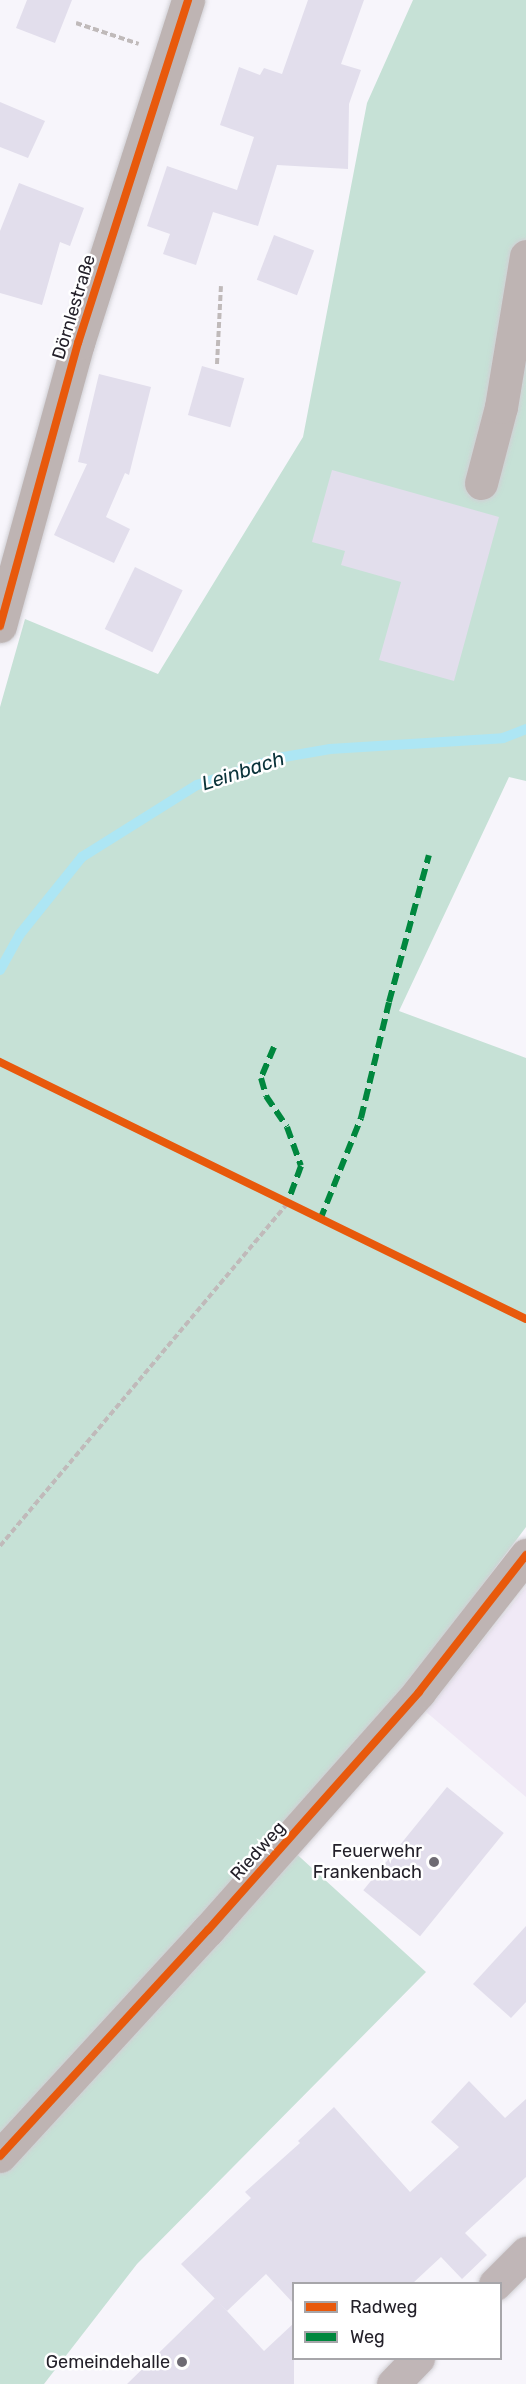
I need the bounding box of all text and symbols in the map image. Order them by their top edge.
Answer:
street label: Dörnlestraße [48,252,100,362]
water label: Leinbach [198,746,288,796]
street label: Riedweg [226,1817,290,1885]
place label: Feuerwehr Frankenbach [313,1841,422,1884]
marker: Feuerwehr Frankenbach [427,1855,441,1869]
legend [292,2282,502,2360]
text: Radweg [350,2296,417,2318]
text: Weg [350,2326,385,2348]
place label: Gemeindehalle [46,2351,170,2373]
marker: Gemeindehalle [175,2355,189,2369]

